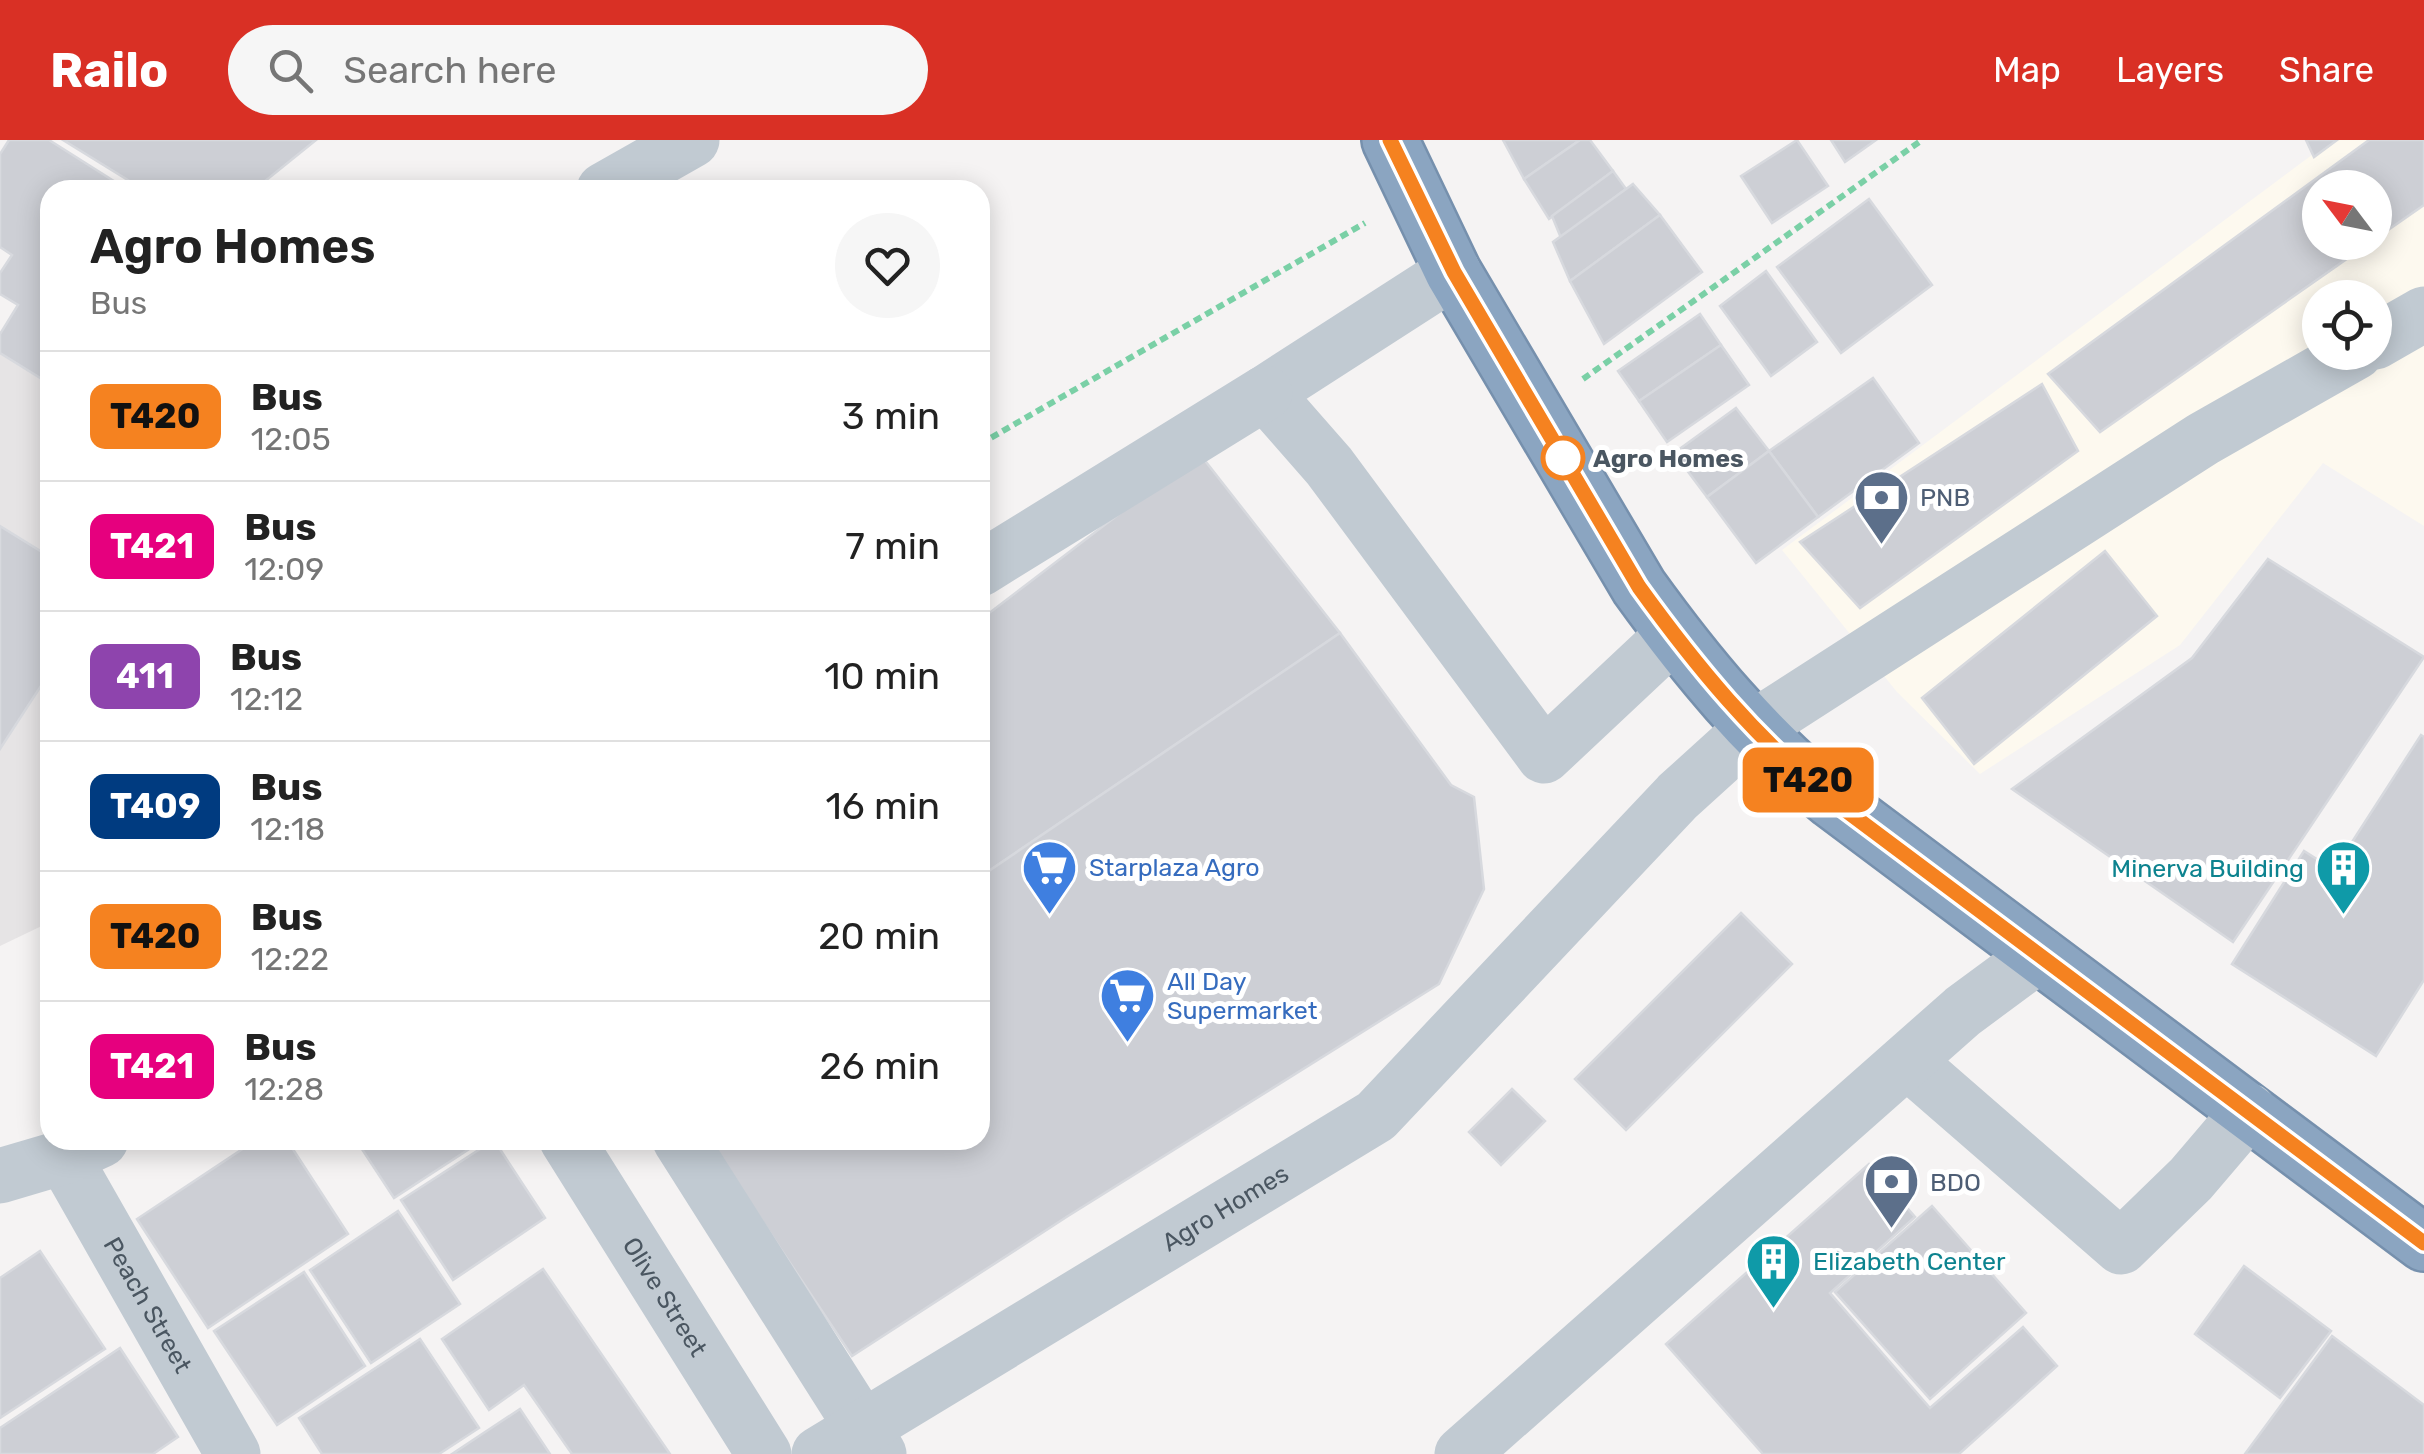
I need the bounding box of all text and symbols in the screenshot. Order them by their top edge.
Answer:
search box [228,25,928,115]
text: Railo [50,42,168,99]
icon: search [263,43,318,98]
text: Search here [343,47,556,93]
text: Map [1993,49,2061,91]
text: Layers [2116,49,2224,91]
text: Share [2279,49,2374,91]
north arrow [2302,170,2392,260]
map controls [2302,170,2392,370]
button: heart [835,213,940,318]
text: Agro Homes [90,218,375,275]
button: locate [2302,280,2392,370]
text: Bus [90,284,147,322]
text: Bus [251,374,323,420]
text: 3 min [842,393,940,439]
text: T420 [110,395,201,437]
text: 12:05 [251,420,331,458]
marker: Agro Homes [1542,437,1584,479]
place label: Agro Homes [1593,444,1744,473]
bank icon: PNB [1851,467,1911,546]
place label: PNB [1920,483,1970,512]
text: Bus [244,504,316,550]
text: 7 min [845,523,940,569]
text: T421 [110,525,194,567]
text: 12:09 [244,550,324,588]
text: Bus [230,634,302,680]
text: 10 min [824,653,940,699]
text: 411 [116,655,174,697]
text: 12:12 [230,680,303,718]
line badge: T420 [1738,748,1878,812]
text: T420 [1763,759,1853,801]
text: Bus [250,764,322,810]
text: 16 min [826,783,940,829]
text: T409 [110,785,200,827]
text: 12:18 [250,810,325,848]
supermarket icon: Starplaza Agro [1020,837,1080,916]
building icon: Minerva Building [2313,838,2373,917]
place label: Starplaza Agro [1089,853,1260,882]
place label: Minerva Building [2111,854,2304,883]
text: Bus [251,894,323,940]
text: 20 min [818,913,940,959]
text: T420 [110,915,201,957]
text: 12:22 [251,940,329,978]
supermarket icon: All Day Supermarket [1098,965,1158,1044]
place label: All Day Supermarket [1167,967,1318,1025]
text: Bus [244,1024,316,1070]
text: 26 min [819,1043,940,1089]
text: T421 [110,1045,194,1087]
text: 12:28 [244,1070,324,1108]
bank icon: BDO [1861,1152,1921,1231]
street label: Agro Homes [1157,1158,1294,1257]
place label: BDO [1930,1168,1981,1197]
building icon: Elizabeth Center [1744,1231,1804,1310]
street label: Peach Street [98,1232,198,1378]
street label: Olive Street [617,1232,714,1362]
place label: Elizabeth Center [1813,1247,2006,1276]

